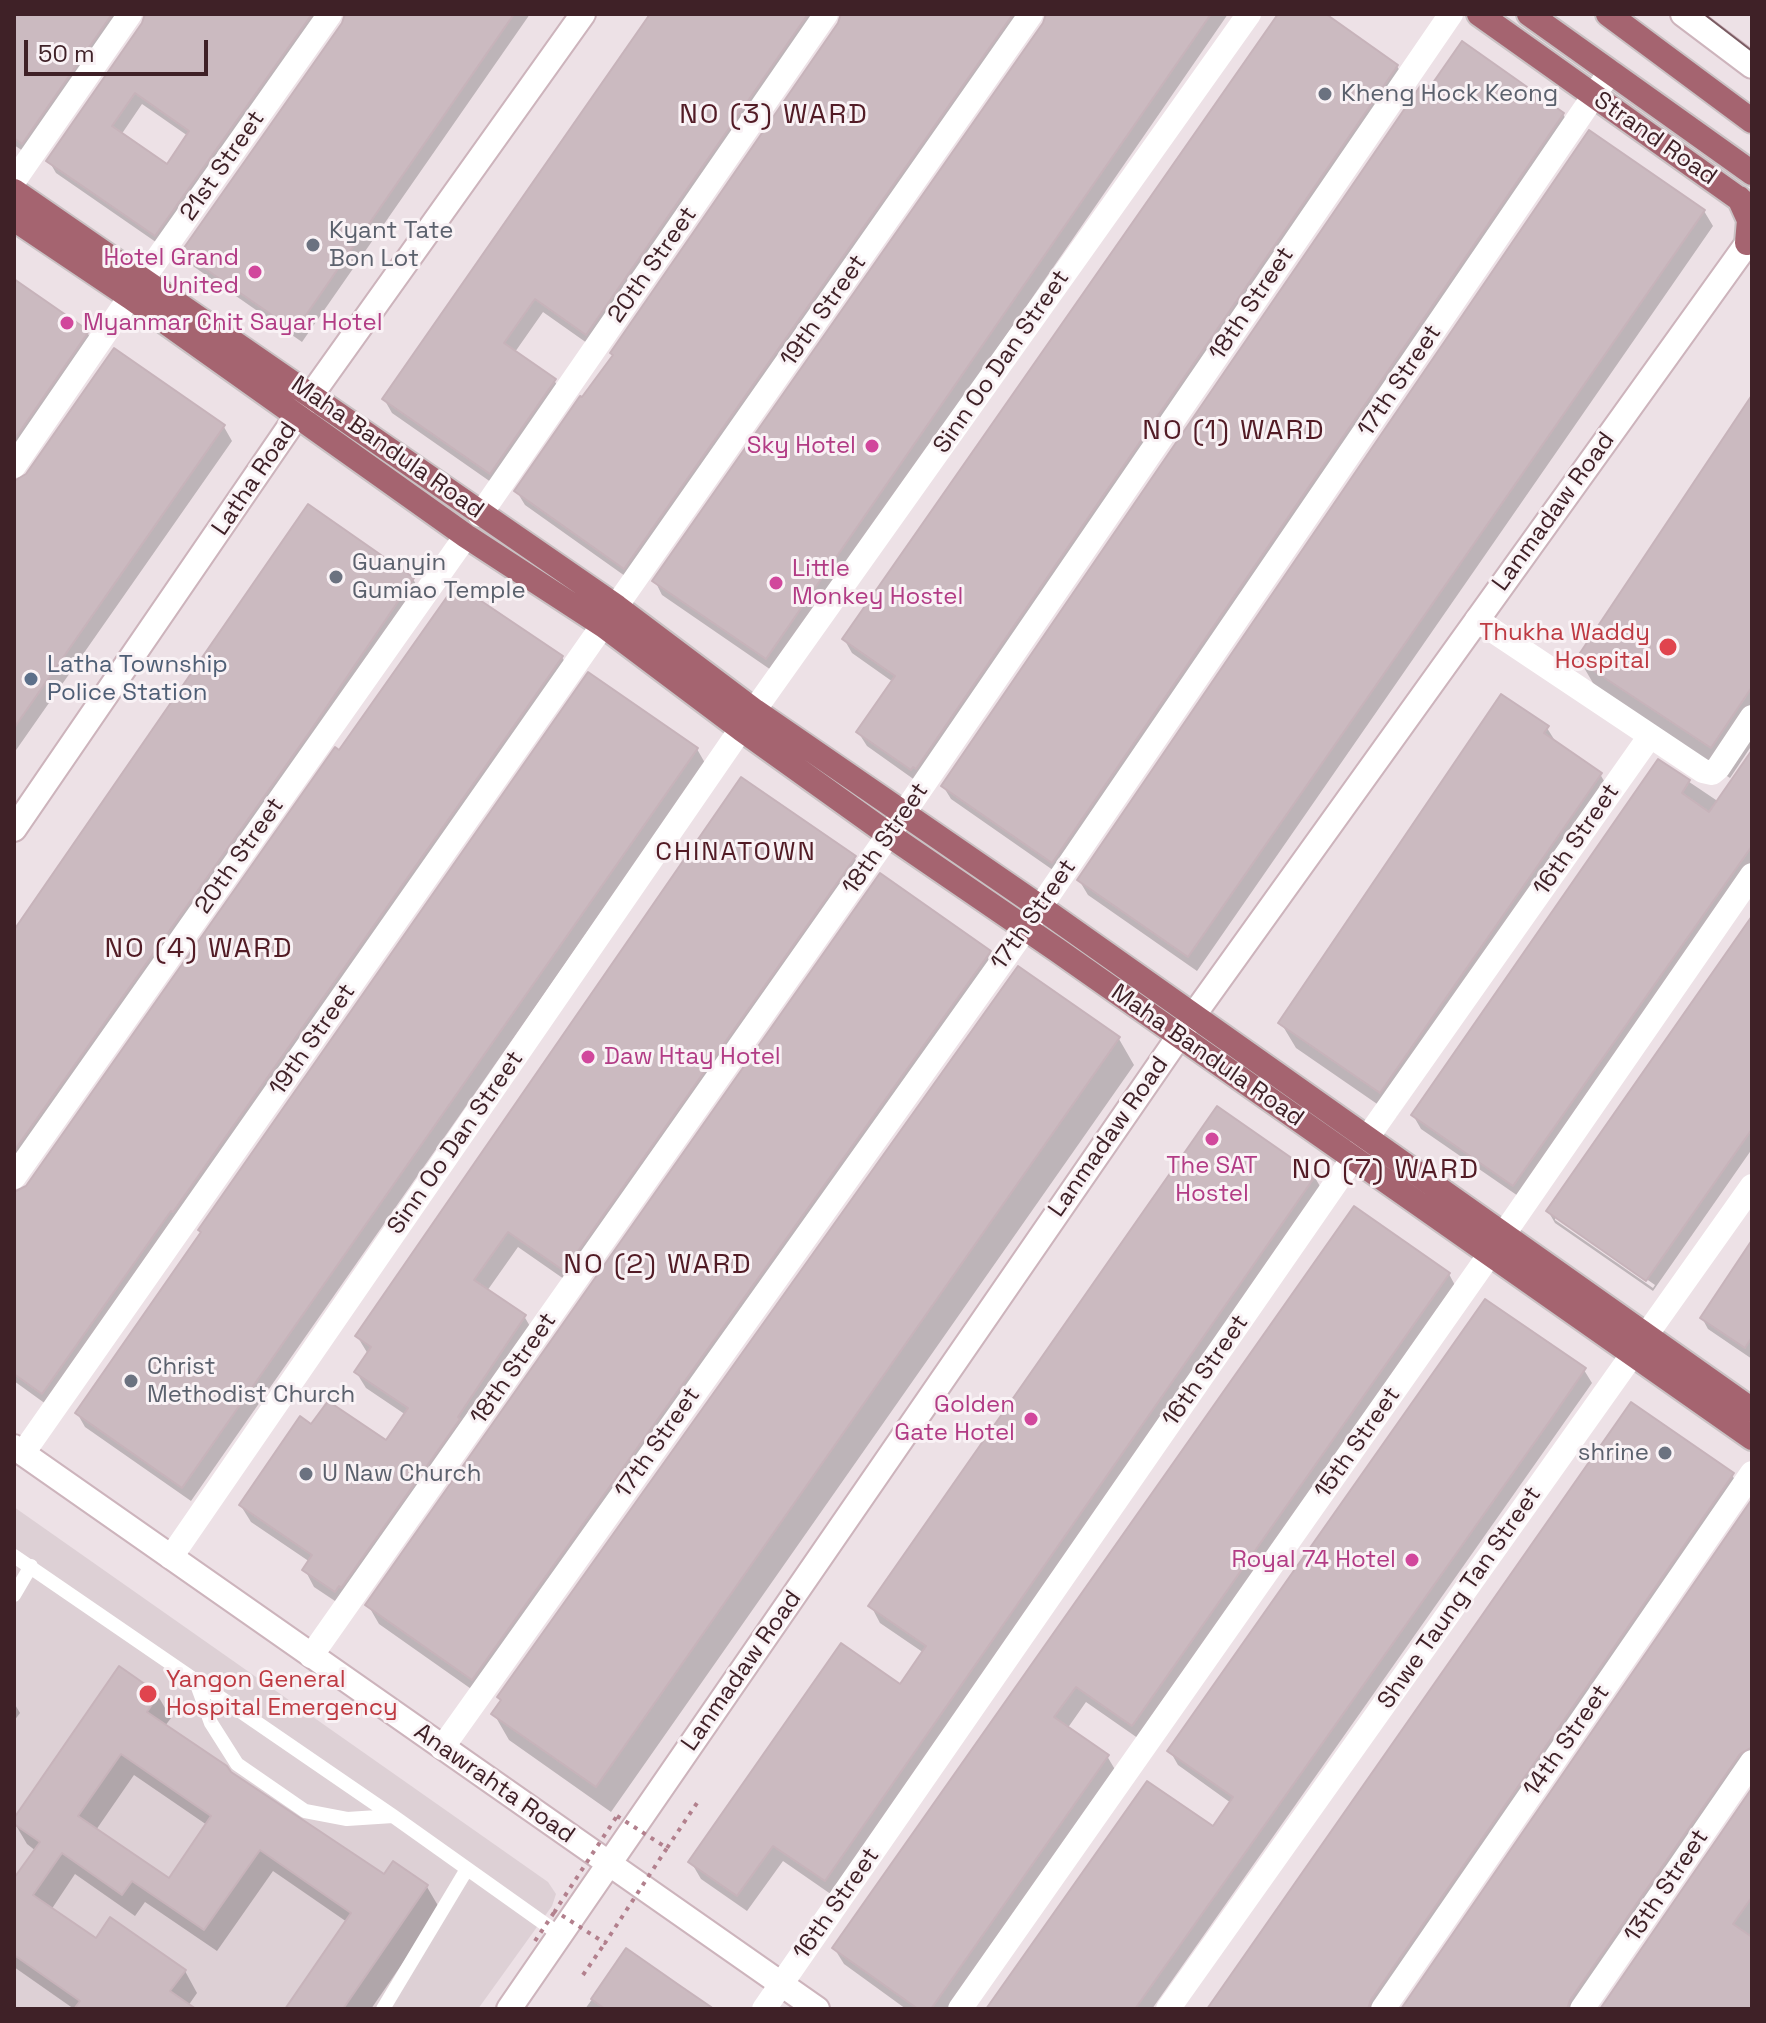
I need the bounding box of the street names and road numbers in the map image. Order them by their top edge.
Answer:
street label: Strand Road [1588,86,1722,192]
street label: 21st Street [175,106,271,226]
street label: 20th Street [602,201,704,329]
street label: 18th Street [1204,242,1300,366]
street label: 19th Street [775,249,873,373]
street label: Sinn Oo Dan Street [928,265,1076,459]
street label: 17th Street [1352,320,1448,442]
street label: Maha Bandula Road [285,371,489,525]
street label: Latha Road [206,417,304,541]
street label: Lanmadaw Road [1487,427,1621,597]
street label: 18th Street [837,777,935,901]
street label: 16th Street [1528,778,1626,902]
street label: 20th Street [189,792,291,920]
street label: 17th Street [985,854,1083,976]
street label: 19th Street [264,978,362,1102]
street label: Maha Bandula Road [1105,979,1309,1133]
street label: Sinn Oo Dan Street [382,1046,530,1240]
street label: Lanmadaw Road [1043,1051,1175,1223]
street label: 18th Street [465,1307,563,1431]
street label: 16th Street [1157,1309,1255,1433]
street label: 17th Street [609,1382,707,1504]
street label: 15th Street [1309,1382,1407,1504]
street label: Shwe Taung Tan Street [1372,1481,1548,1715]
street label: Lanmadaw Road [676,1585,808,1757]
street label: 14th Street [1518,1679,1616,1803]
street label: Anawrahta Road [408,1718,580,1850]
street label: 13th Street [1619,1824,1715,1948]
street label: 16th Street [788,1842,886,1966]

